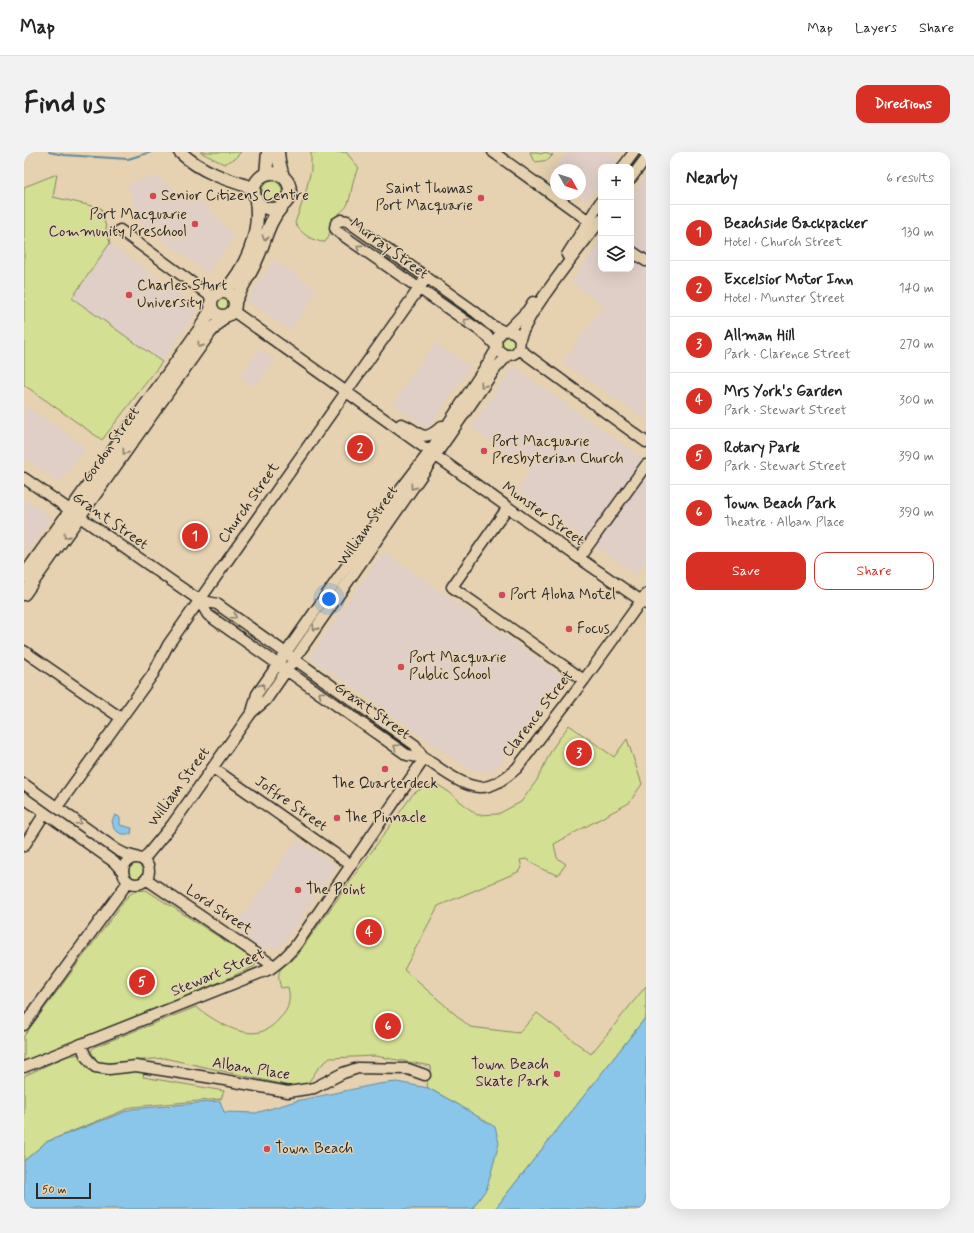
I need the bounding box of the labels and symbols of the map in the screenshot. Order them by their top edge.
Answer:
north arrow [550,164,586,200]
place label: Saint Thomas Port Macquarie [376,179,473,216]
place label: Senior Citizens Centre [161,186,309,206]
marker: Senior Citizens Centre [148,191,158,201]
marker: Saint Thomas Port Macquarie [476,193,486,203]
place label: Port Macquarie Community Preschool [48,205,187,242]
street label: Murray Street [346,214,432,284]
marker: Port Macquarie Community Preschool [190,219,200,229]
one-way arrow [261,234,270,241]
one-way arrow [357,245,364,252]
place label: Charles Sturt University [137,276,228,313]
marker: Charles Sturt University [124,290,134,300]
one-way arrow [463,318,470,326]
one-way arrow [198,341,205,348]
one-way arrow [481,381,488,388]
street label: Gordon Street [77,403,145,487]
place label: Port Macquarie Presbyterian Church [492,432,624,469]
pin: 2 [347,433,373,463]
marker: Port Macquarie Presbyterian Church [479,446,489,456]
one-way arrow [123,447,130,454]
street label: Church Street [214,458,284,547]
street label: Munster Street [498,477,588,551]
street label: William Street [333,482,403,570]
one-way arrow [410,483,418,490]
street label: Grant Street [68,487,152,555]
pin: 1 [182,521,208,551]
one-way arrow [63,532,71,539]
place label: Port Aloha Motel [510,585,616,605]
your location [319,589,339,609]
marker: Port Aloha Motel [497,590,507,600]
one-way arrow [230,611,237,619]
place label: Focus [577,619,610,639]
one-way arrow [313,624,320,631]
marker: Focus [564,624,574,634]
place label: Port Macquarie Public School [409,648,507,685]
marker: Port Macquarie Public School [396,662,406,672]
street label: Clarence Street [498,666,578,762]
street label: Grant Street [330,677,414,745]
one-way arrow [257,684,264,691]
one-way arrow [318,691,325,699]
pin: 3 [566,738,592,768]
street label: William Street [143,743,215,831]
one-way arrow [394,745,401,752]
marker: The Quarterdeck [380,764,390,774]
street label: Joffre Street [251,772,332,837]
place label: The Quarterdeck [332,774,438,794]
place label: The Pinnacle [345,808,427,828]
marker: The Pinnacle [332,813,342,823]
one-way arrow [75,817,82,825]
street label: Lord Street [182,880,256,940]
place label: The Point [306,880,366,900]
marker: The Point [293,885,303,895]
pin: 4 [356,917,382,947]
street label: Stewart Street [168,944,268,1002]
pin: 5 [129,967,155,997]
pin: 6 [375,1011,401,1041]
street label: Alban Place [211,1053,292,1085]
place label: Town Beach Skate Park [471,1055,549,1092]
marker: Town Beach Skate Park [552,1069,562,1079]
place label: Town Beach [275,1139,353,1159]
marker: Town Beach [262,1144,272,1154]
scale bar [36,1181,91,1200]

